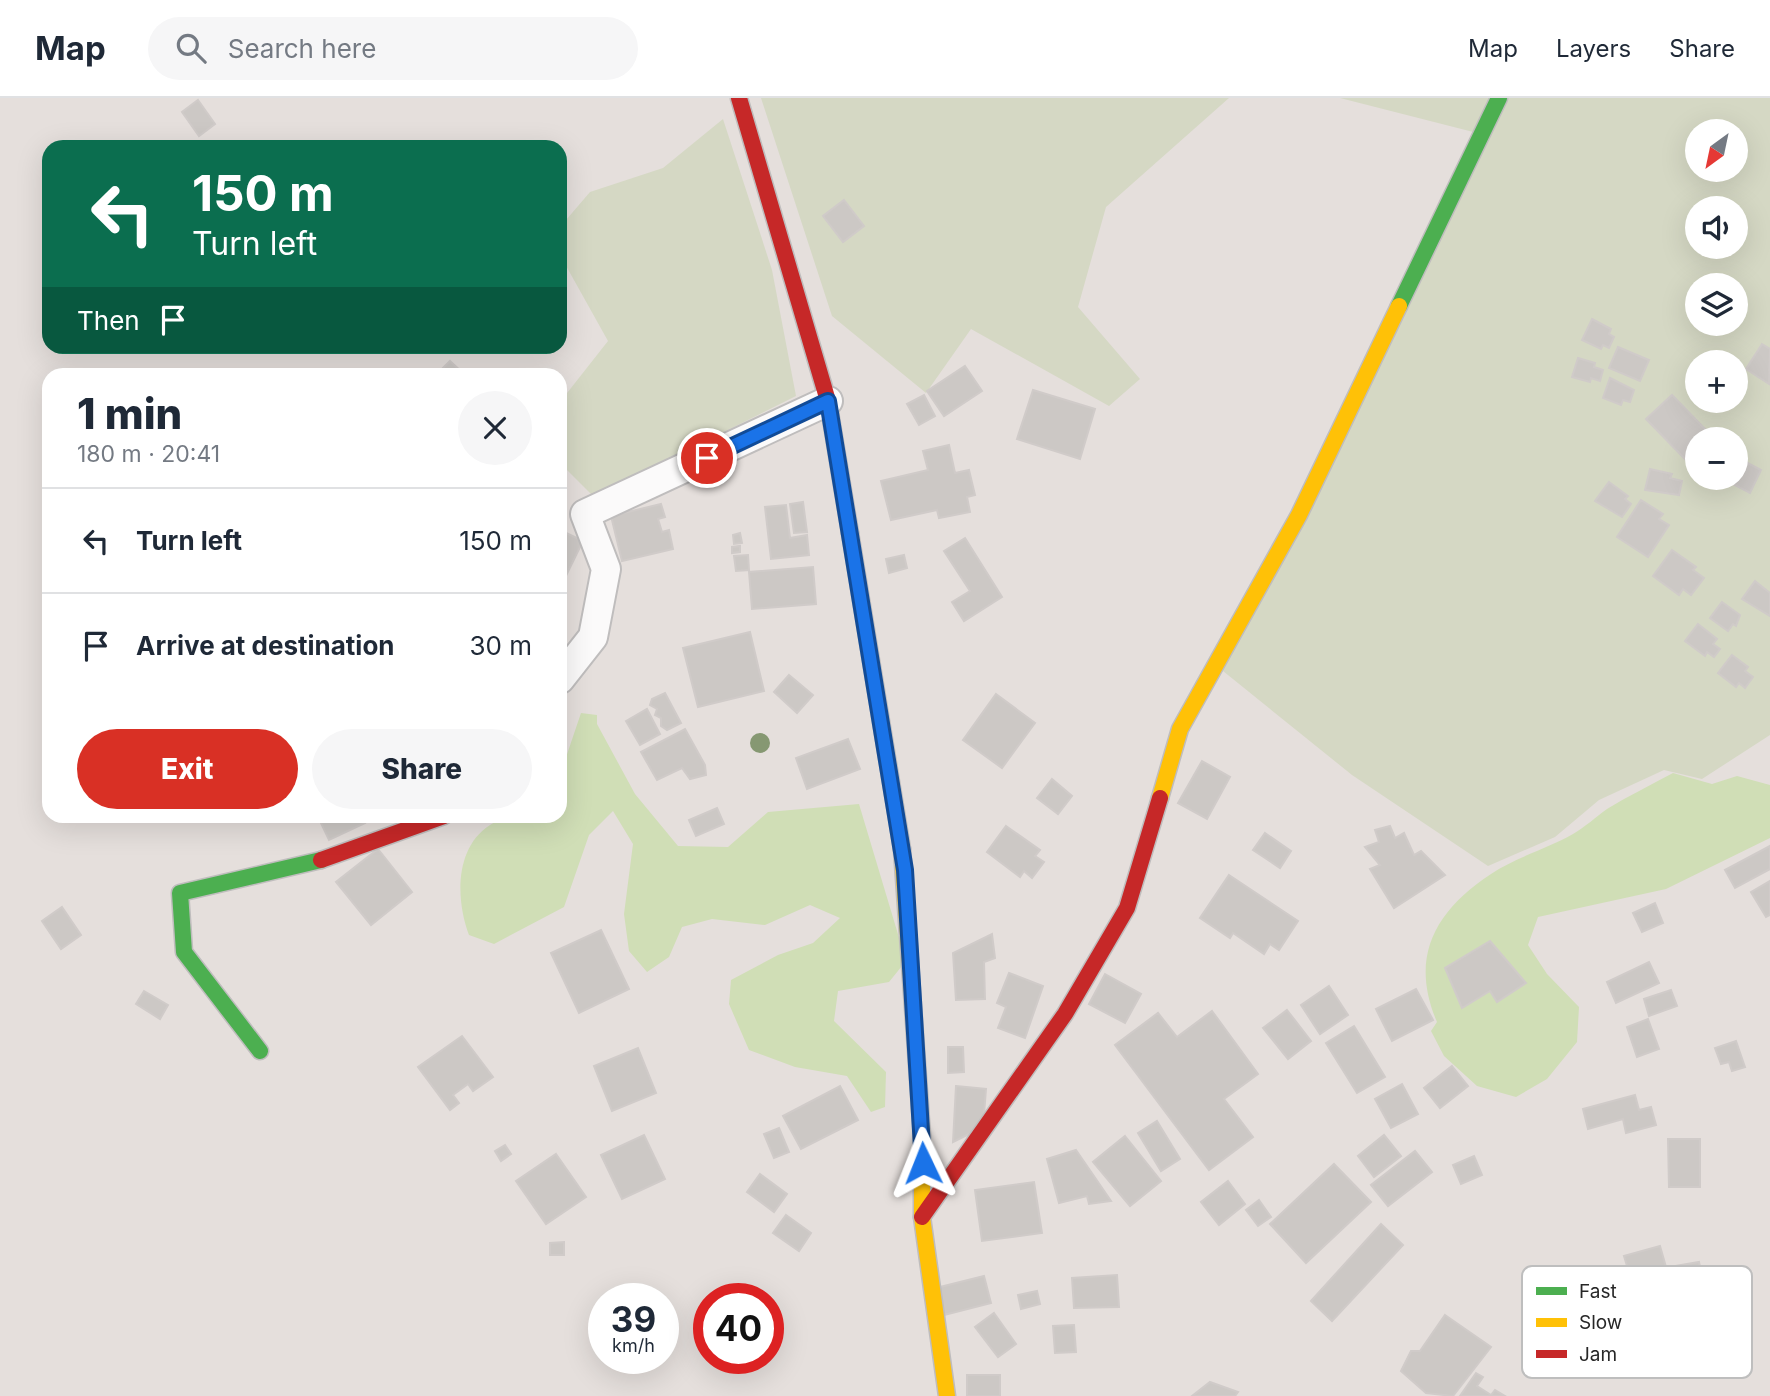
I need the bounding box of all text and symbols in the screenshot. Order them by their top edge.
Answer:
search box [148,17,638,80]
text: Map [35,28,106,68]
icon: search [172,29,210,67]
text: Search here [228,33,376,64]
text: Map [1468,34,1518,63]
text: Layers [1556,34,1631,63]
text: Share [1669,34,1735,63]
north arrow [1685,119,1748,182]
map controls [1685,119,1748,490]
text: 150 m [192,164,334,223]
icon: left [77,168,168,259]
button: sound [1685,196,1748,259]
text: Turn left [192,224,317,263]
button: layers [1685,273,1748,336]
icon: arrive [154,301,192,339]
text: Then [77,305,140,336]
button: + [1685,350,1748,413]
text: 1 min [77,388,182,439]
button: close [458,391,532,465]
button: − [1685,427,1748,490]
pin [677,428,737,488]
icon: arrive [688,439,726,477]
text: 180 m · 20:41 [77,440,220,468]
icon: left [77,522,115,560]
text: Turn left [136,525,242,556]
text: 150 m [459,525,532,556]
icon: arrive [77,627,115,665]
text: Arrive at destination [136,630,395,661]
text: 30 m [469,630,532,661]
button: Exit [77,729,298,809]
button: Share [312,729,532,809]
position arrow [886,1126,960,1200]
legend [1522,1266,1752,1378]
text: Fast [1579,1280,1617,1303]
speed limit sign: 40 [693,1283,784,1374]
text: 39 [611,1298,656,1340]
text: Slow [1579,1311,1622,1334]
text: km/h [612,1335,655,1356]
text: Jam [1579,1343,1617,1366]

